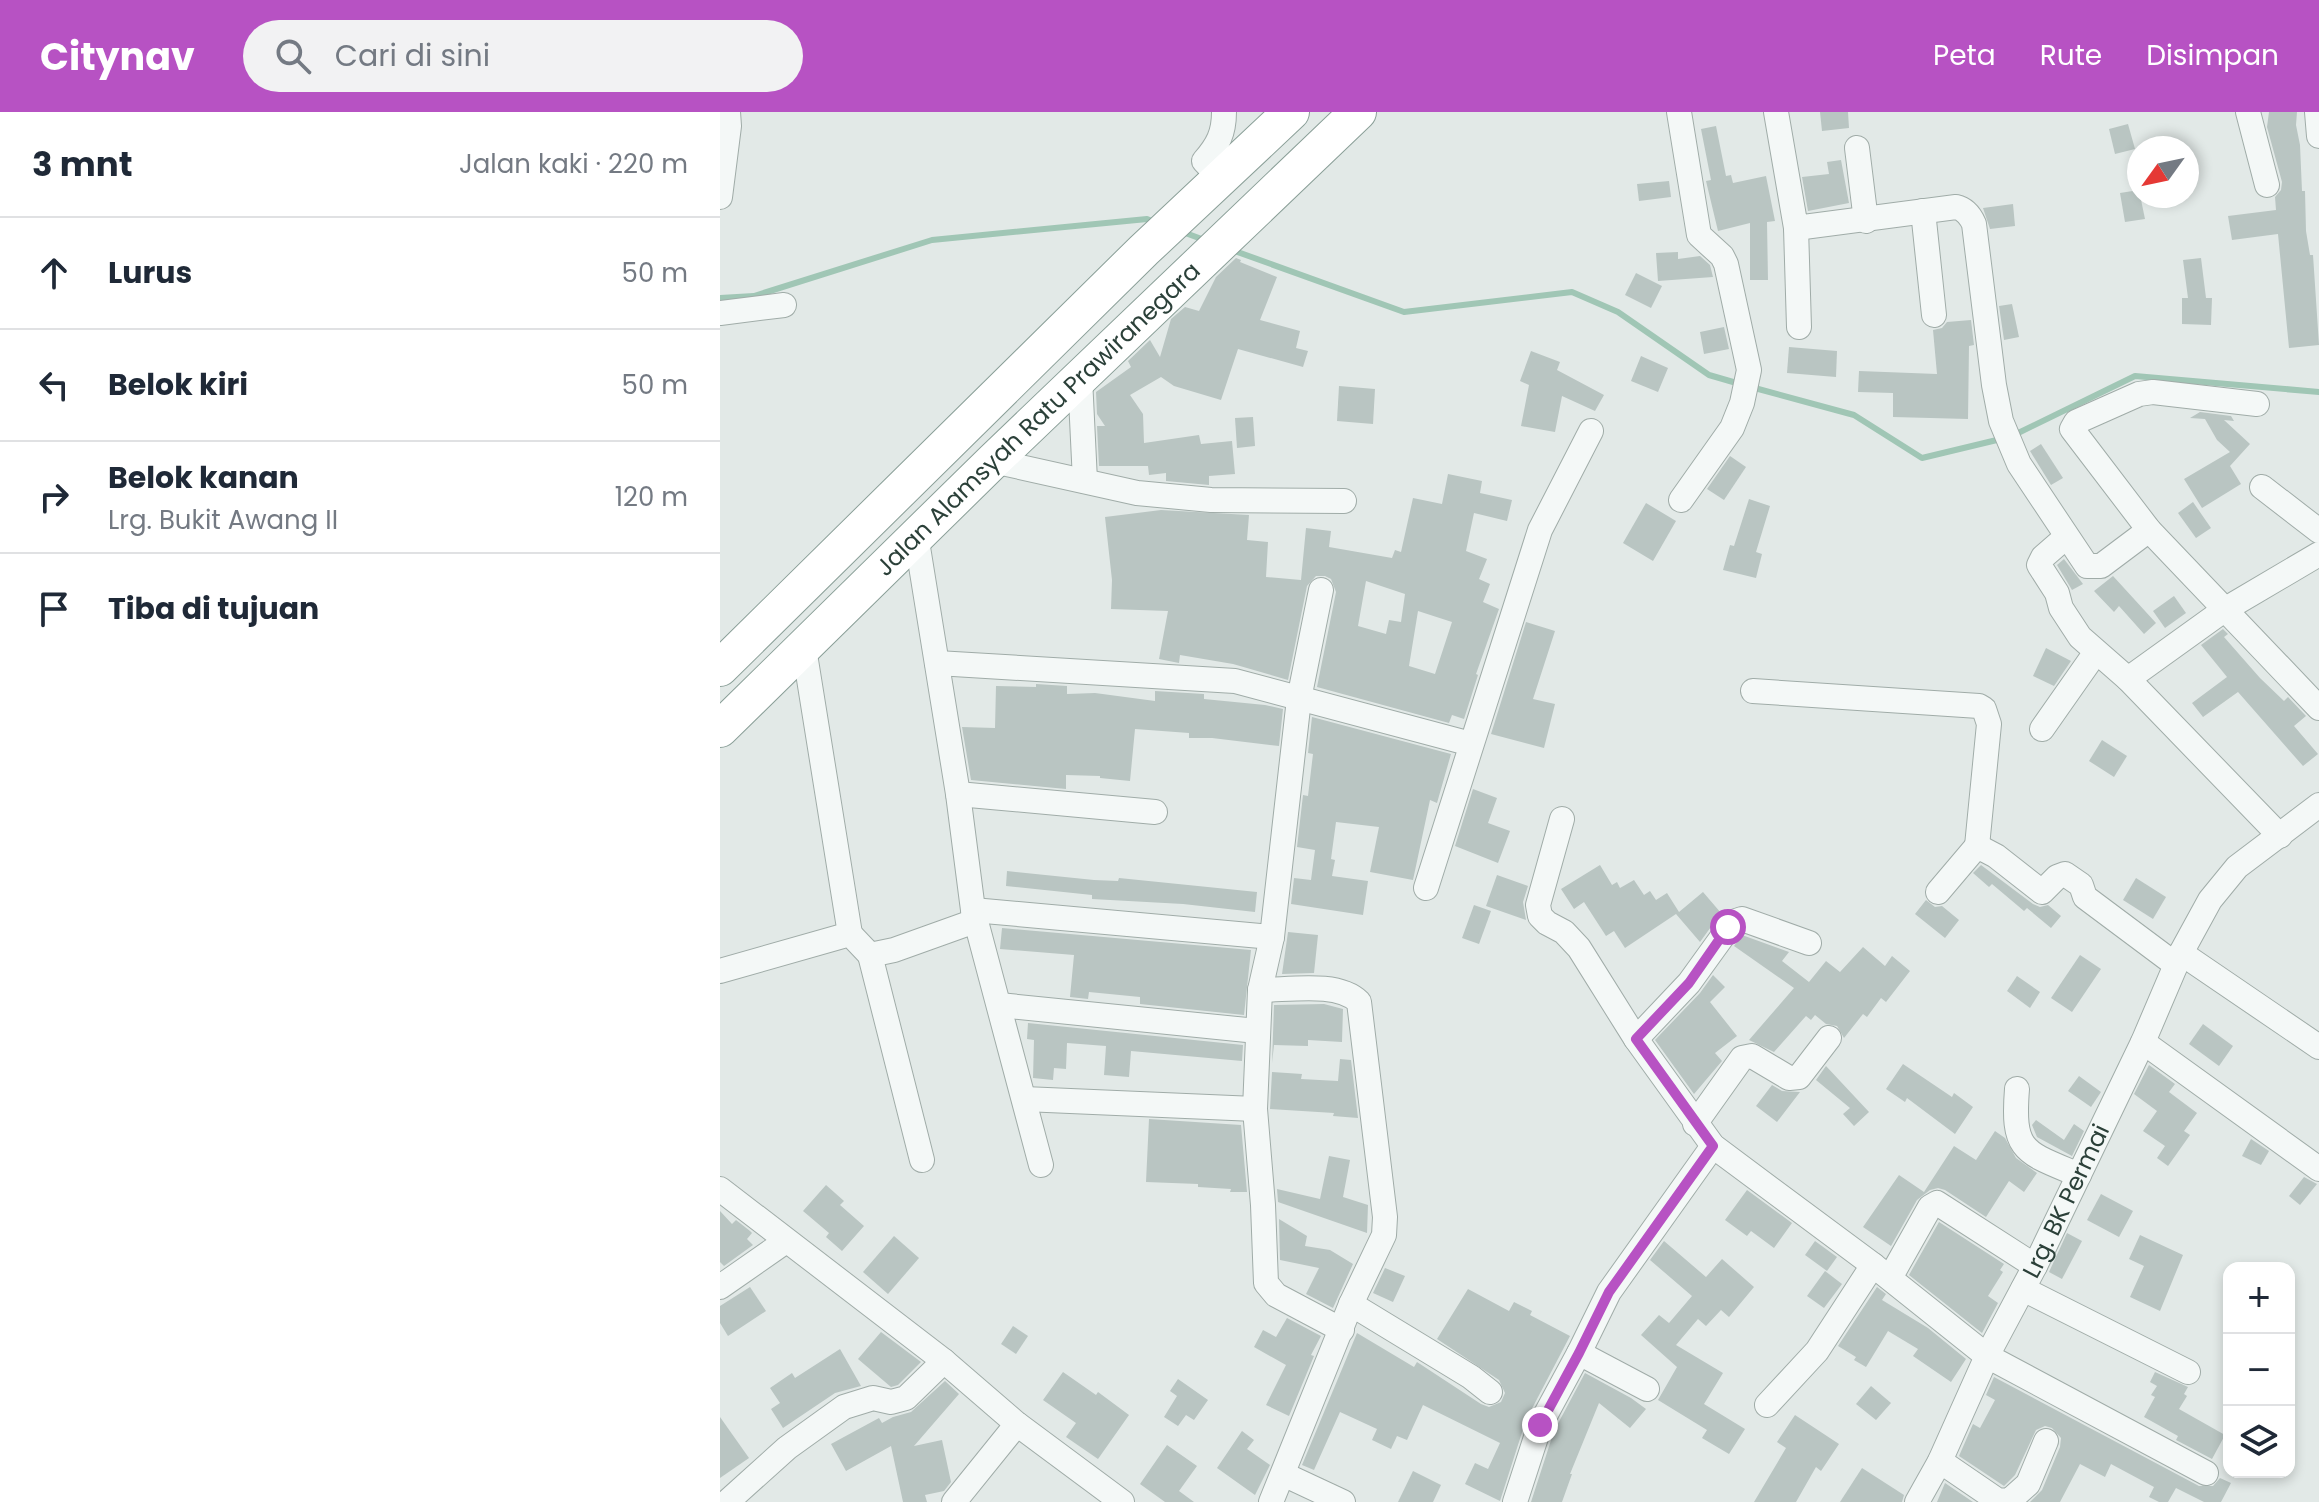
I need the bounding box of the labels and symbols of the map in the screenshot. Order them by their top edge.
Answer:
north arrow [2127,136,2199,208]
street label: Jalan Alamsyah Ratu Prawiranegara [868,254,1207,583]
route start [1710,909,1746,945]
street label: Lrg. BK Permai [2015,1119,2117,1284]
route end [1522,1407,1558,1443]

